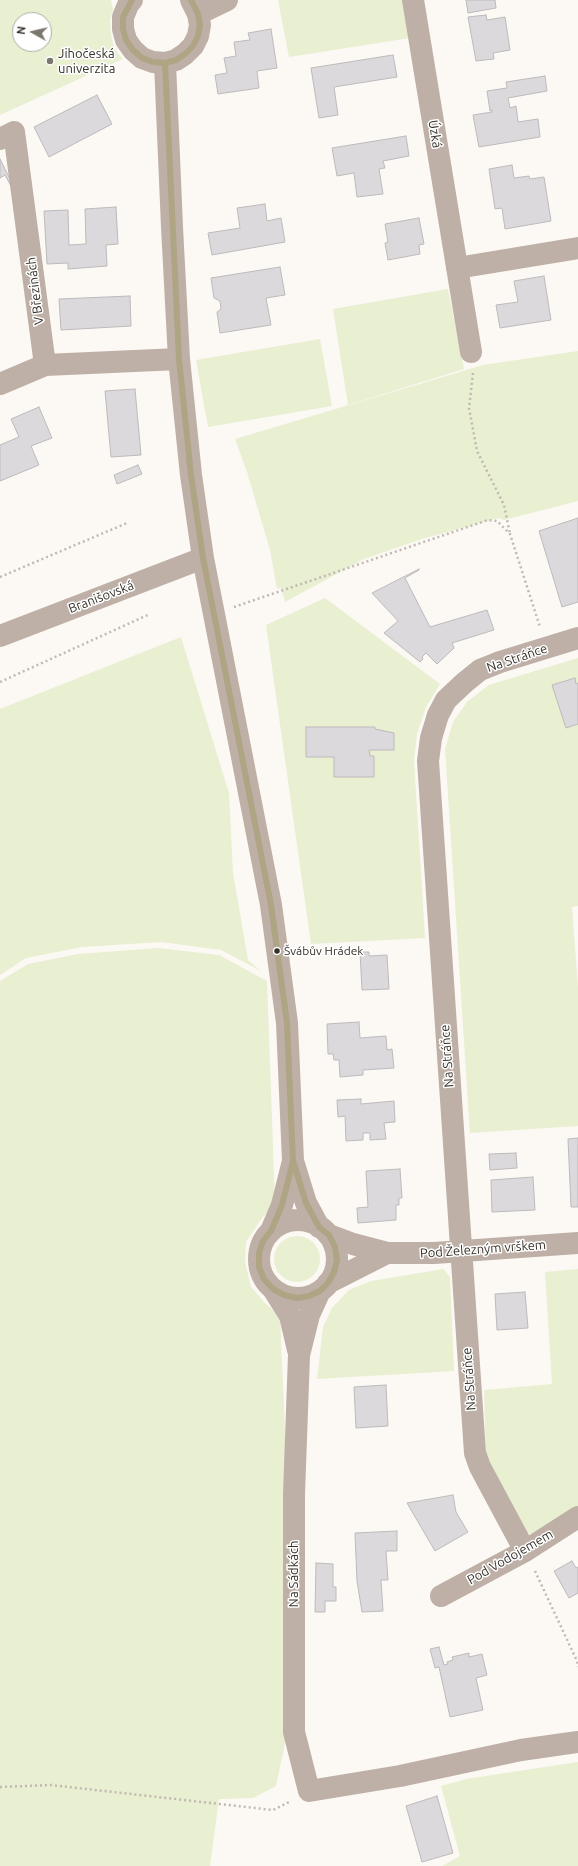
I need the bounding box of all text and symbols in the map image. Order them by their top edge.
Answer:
north arrow [12,12,52,52]
text: N [15,26,28,35]
place label: Jihočeská univerzita [58,46,115,77]
marker: Jihočeská univerzita [45,56,55,66]
street label: Úzká [425,119,445,149]
street label: V Březinách [23,256,47,326]
street label: Branišovská [66,577,136,617]
street label: Na Stráňce [485,640,549,676]
place label: Švábův Hrádek [284,944,363,958]
marker: Švábův Hrádek [272,946,282,956]
street label: Na Stráňce [437,1024,457,1088]
street label: Pod Železným vrškem [419,1237,547,1261]
street label: Na Stráňce [459,1347,479,1411]
street label: Pod Vodojemem [464,1526,556,1588]
street label: Na Sádkách [286,1541,302,1607]

